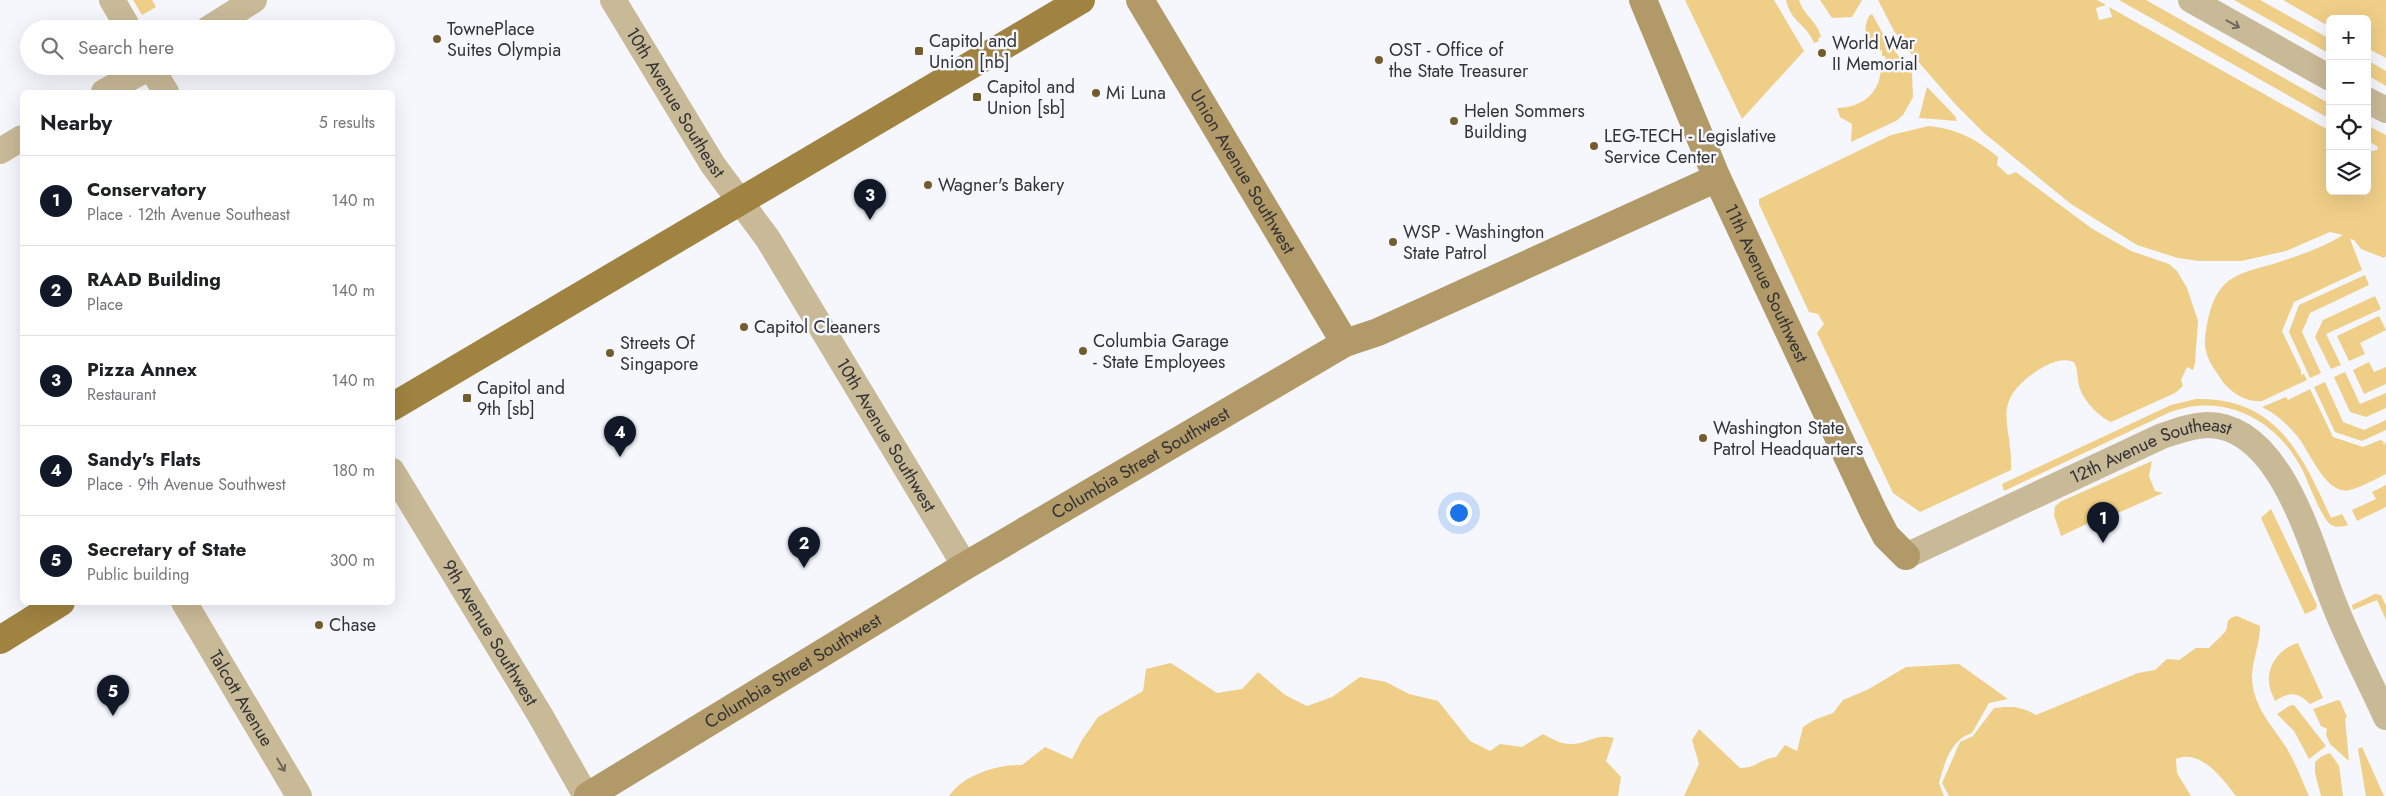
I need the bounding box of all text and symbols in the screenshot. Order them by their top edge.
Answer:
map controls [2326,15,2371,195]
button: + [2326,15,2371,60]
place label: TownePlace Suites Olympia [447,16,561,63]
one-way arrow [2226,19,2241,29]
search box [20,20,395,75]
street label: 10th Avenue Southeast [619,22,732,184]
place label: Capitol and Union [nb] [929,28,1017,75]
place label: World War II Memorial [1832,30,1918,77]
marker: TownePlace Suites Olympia [431,33,443,45]
icon: search [38,34,66,62]
text: Search here [78,34,174,61]
place label: OST - Office of the State Treasurer [1389,37,1529,84]
marker: Capitol and Union [nb] [913,45,925,57]
marker: World War II Memorial [1816,47,1828,59]
marker: OST - Office of the State Treasurer [1373,54,1385,66]
button: − [2326,60,2371,105]
place label: Capitol and Union [sb] [987,74,1075,121]
place label: Mi Luna [1106,80,1166,106]
street label: Union Avenue Southwest [1183,85,1302,259]
marker: Mi Luna [1090,87,1102,99]
marker: Capitol and Union [sb] [971,91,983,103]
place label: Helen Sommers Building [1464,98,1585,145]
button: locate [2326,105,2371,150]
text: Nearby [40,108,112,138]
text: 5 results [319,111,375,134]
marker: Helen Sommers Building [1448,115,1460,127]
place label: LEG-TECH - Legislative Service Center [1604,123,1776,170]
marker: LEG-TECH - Legislative Service Center [1588,140,1600,152]
button: layers [2326,150,2371,195]
place label: Wagner's Bakery [938,172,1064,198]
text: Conservatory [87,176,206,203]
pin: 3 [854,179,886,220]
marker: Wagner's Bakery [922,179,934,191]
text: 1 [52,189,60,212]
text: 140 m [332,189,375,212]
street label: 11th Avenue Southwest [1718,200,1815,368]
text: Place · 12th Avenue Southeast [87,203,290,226]
place label: WSP - Washington State Patrol [1403,219,1545,266]
marker: WSP - Washington State Patrol [1387,236,1399,248]
text: RAAD Building [87,266,221,293]
text: 2 [51,279,61,302]
text: 140 m [332,279,375,302]
text: Place [87,293,123,316]
place label: Capitol Cleaners [754,314,880,340]
marker: Capitol Cleaners [738,321,750,333]
place label: Columbia Garage - State Employees [1093,328,1229,375]
place label: Streets Of Singapore [620,330,698,377]
marker: Columbia Garage - State Employees [1077,345,1089,357]
marker: Streets Of Singapore [604,347,616,359]
street label: 10th Avenue Southwest [830,353,943,517]
text: Pizza Annex [87,356,197,383]
text: 3 [51,369,61,392]
text: 140 m [332,369,375,392]
place label: Capitol and 9th [sb] [477,375,565,422]
text: Restaurant [87,383,156,406]
marker: Capitol and 9th [sb] [461,392,473,404]
street label: Columbia Street Southwest [1046,400,1235,526]
street label: 12th Avenue Southeast [2065,412,2236,490]
place label: Washington State Patrol Headquarters [1713,415,1863,462]
pin: 4 [604,416,636,457]
marker: Washington State Patrol Headquarters [1697,432,1709,444]
text: Sandy's Flats [87,446,201,473]
text: 4 [50,459,62,482]
text: 180 m [332,459,375,482]
text: Place · 9th Avenue Southwest [87,473,286,496]
your location [1446,500,1472,526]
pin: 1 [2087,502,2119,543]
pin: 2 [788,527,820,568]
text: Secretary of State [87,536,246,563]
text: 5 [51,549,61,572]
text: 300 m [330,549,375,572]
street label: 9th Avenue Southwest [436,555,545,711]
text: Public building [87,563,189,586]
street label: Columbia Street Southwest [699,607,887,735]
place label: Chase [329,612,376,638]
marker: Chase [313,619,325,631]
street label: Talcott Avenue [202,645,280,751]
pin: 5 [97,675,129,716]
one-way arrow [276,757,286,771]

